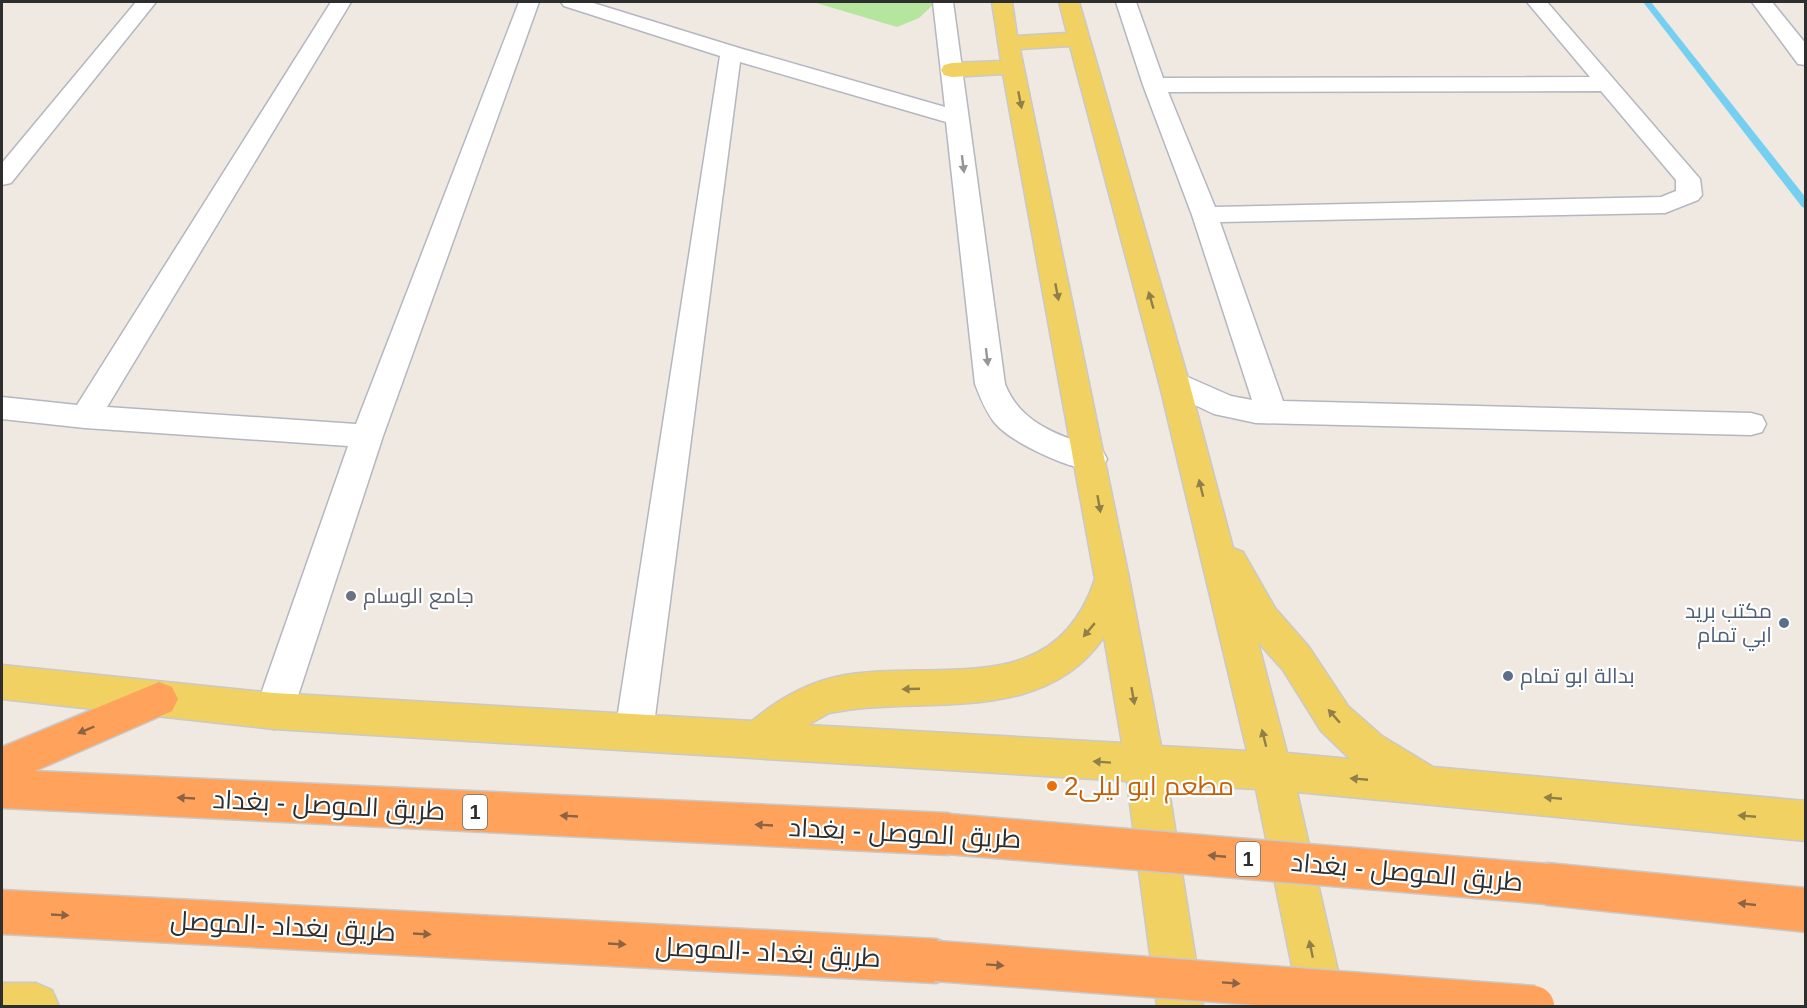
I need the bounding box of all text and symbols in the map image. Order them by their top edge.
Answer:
one-way arrow [1016,91,1025,110]
one-way arrow [958,154,967,173]
one-way arrow [1053,282,1063,301]
one-way arrow [1146,291,1155,309]
one-way arrow [982,348,992,367]
one-way arrow [1195,479,1205,497]
one-way arrow [1095,494,1104,513]
place label: جامع الوسام [363,584,474,610]
marker: جامع الوسام [344,589,358,603]
place label: مكتب بريد ابي تمام [1685,599,1772,651]
marker: مكتب بريد ابي تمام [1777,616,1791,630]
one-way arrow [1082,622,1095,638]
place label: بدالة ابو تمام [1520,664,1635,690]
marker: بدالة ابو تمام [1501,669,1515,683]
one-way arrow [902,684,921,694]
one-way arrow [1129,686,1138,705]
one-way arrow [1328,709,1341,724]
one-way arrow [76,725,94,735]
one-way arrow [1259,729,1269,748]
one-way arrow [1092,757,1111,766]
place label: مطعم ابو ليلى2 [1064,771,1234,804]
one-way arrow [1349,774,1368,784]
marker: مطعم ابو ليلى2 [1045,779,1059,793]
street label: طريق الموصل - بغداد [212,784,446,827]
one-way arrow [176,793,195,802]
one-way arrow [1544,793,1563,803]
road number: 1 [463,795,487,829]
one-way arrow [1738,811,1757,821]
one-way arrow [560,812,579,821]
street label: طريق الموصل - بغداد [788,812,1022,855]
one-way arrow [755,821,774,830]
road number: 1 [1236,842,1260,876]
street label: طريق الموصل - بغداد [1290,847,1524,898]
one-way arrow [1208,851,1227,861]
one-way arrow [1738,899,1757,909]
street label: طريق بغداد -الموصل [169,905,396,948]
one-way arrow [50,910,69,919]
one-way arrow [413,929,432,938]
street label: طريق بغداد -الموصل [654,931,881,974]
one-way arrow [608,939,627,949]
one-way arrow [1305,940,1315,959]
one-way arrow [985,960,1004,970]
one-way arrow [1221,979,1240,988]

